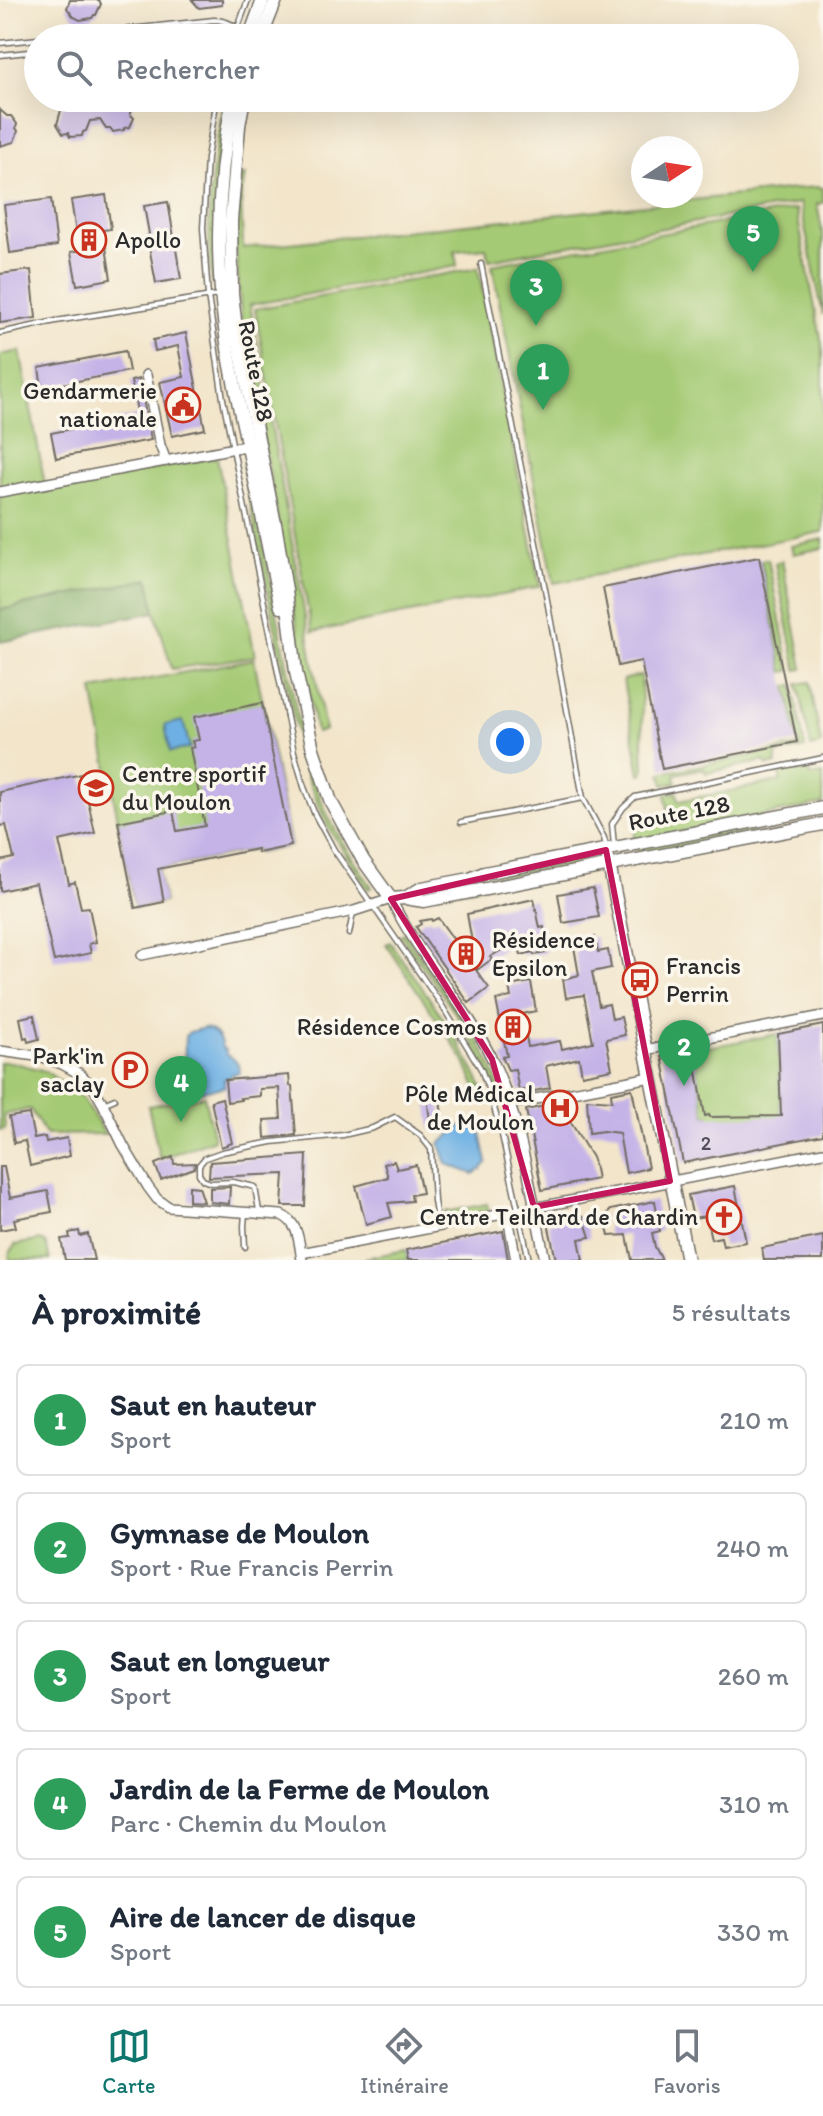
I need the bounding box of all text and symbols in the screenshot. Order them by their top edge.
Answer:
search box [24,24,799,112]
icon: search [52,46,96,90]
text: Rechercher [116,50,260,87]
north arrow [631,136,703,208]
pin: 5 [727,206,779,272]
building icon: Apollo [70,221,108,259]
place label: Apollo [115,225,181,254]
pin: 3 [510,260,562,326]
street label: Route 128 [232,318,281,424]
pin: 1 [517,344,569,410]
place label: Gendarmerie nationale [23,376,157,433]
public building icon: Gendarmerie nationale [164,386,202,424]
your location [490,722,530,762]
place label: Centre sportif du Moulon [122,759,266,816]
school or university icon: Centre sportif du Moulon [77,769,115,807]
street label: Route 128 [626,788,732,837]
place label: Résidence Epsilon [492,925,595,982]
building icon: Résidence Epsilon [447,935,485,973]
place label: Francis Perrin [666,951,741,1008]
bus stop icon: Francis Perrin [621,961,659,999]
building icon: Résidence Cosmos [494,1008,532,1046]
place label: Résidence Cosmos [297,1012,487,1041]
pin: 2 [658,1020,710,1086]
place label: Park'in saclay [33,1041,104,1098]
parking icon: Park'in saclay [111,1051,149,1089]
pin: 4 [155,1056,207,1122]
place label: Pôle Médical de Moulon [405,1079,534,1136]
hospital icon: Pôle Médical de Moulon [541,1089,579,1127]
house number: 2 [701,1131,712,1155]
church icon: Centre Teilhard de Chardin [705,1198,743,1236]
place label: Centre Teilhard de Chardin [419,1202,698,1231]
text: À proximité [32,1292,201,1333]
text: 5 résultats [671,1296,791,1328]
text: Saut en hauteur [110,1386,316,1423]
text: 1 [54,1404,66,1436]
text: 210 m [720,1404,789,1436]
text: Sport [110,1423,171,1455]
text: Gymnase de Moulon [110,1514,369,1551]
text: 2 [53,1532,67,1564]
text: 240 m [716,1532,789,1564]
text: Sport · Rue Francis Perrin [110,1551,394,1583]
text: Saut en longueur [110,1642,329,1679]
text: 3 [53,1660,67,1692]
text: 260 m [718,1660,789,1692]
text: Sport [110,1679,171,1711]
text: Jardin de la Ferme de Moulon [110,1770,489,1807]
text: 4 [52,1788,68,1820]
text: 310 m [719,1788,789,1820]
text: Parc · Chemin du Moulon [110,1807,387,1839]
text: Aire de lancer de disque [110,1898,416,1935]
text: 5 [53,1916,67,1948]
text: 330 m [717,1916,789,1948]
text: Sport [110,1935,171,1967]
tab: Carte [102,2024,155,2099]
tab: Itinéraire [360,2024,449,2099]
tab: Favoris [654,2024,721,2099]

